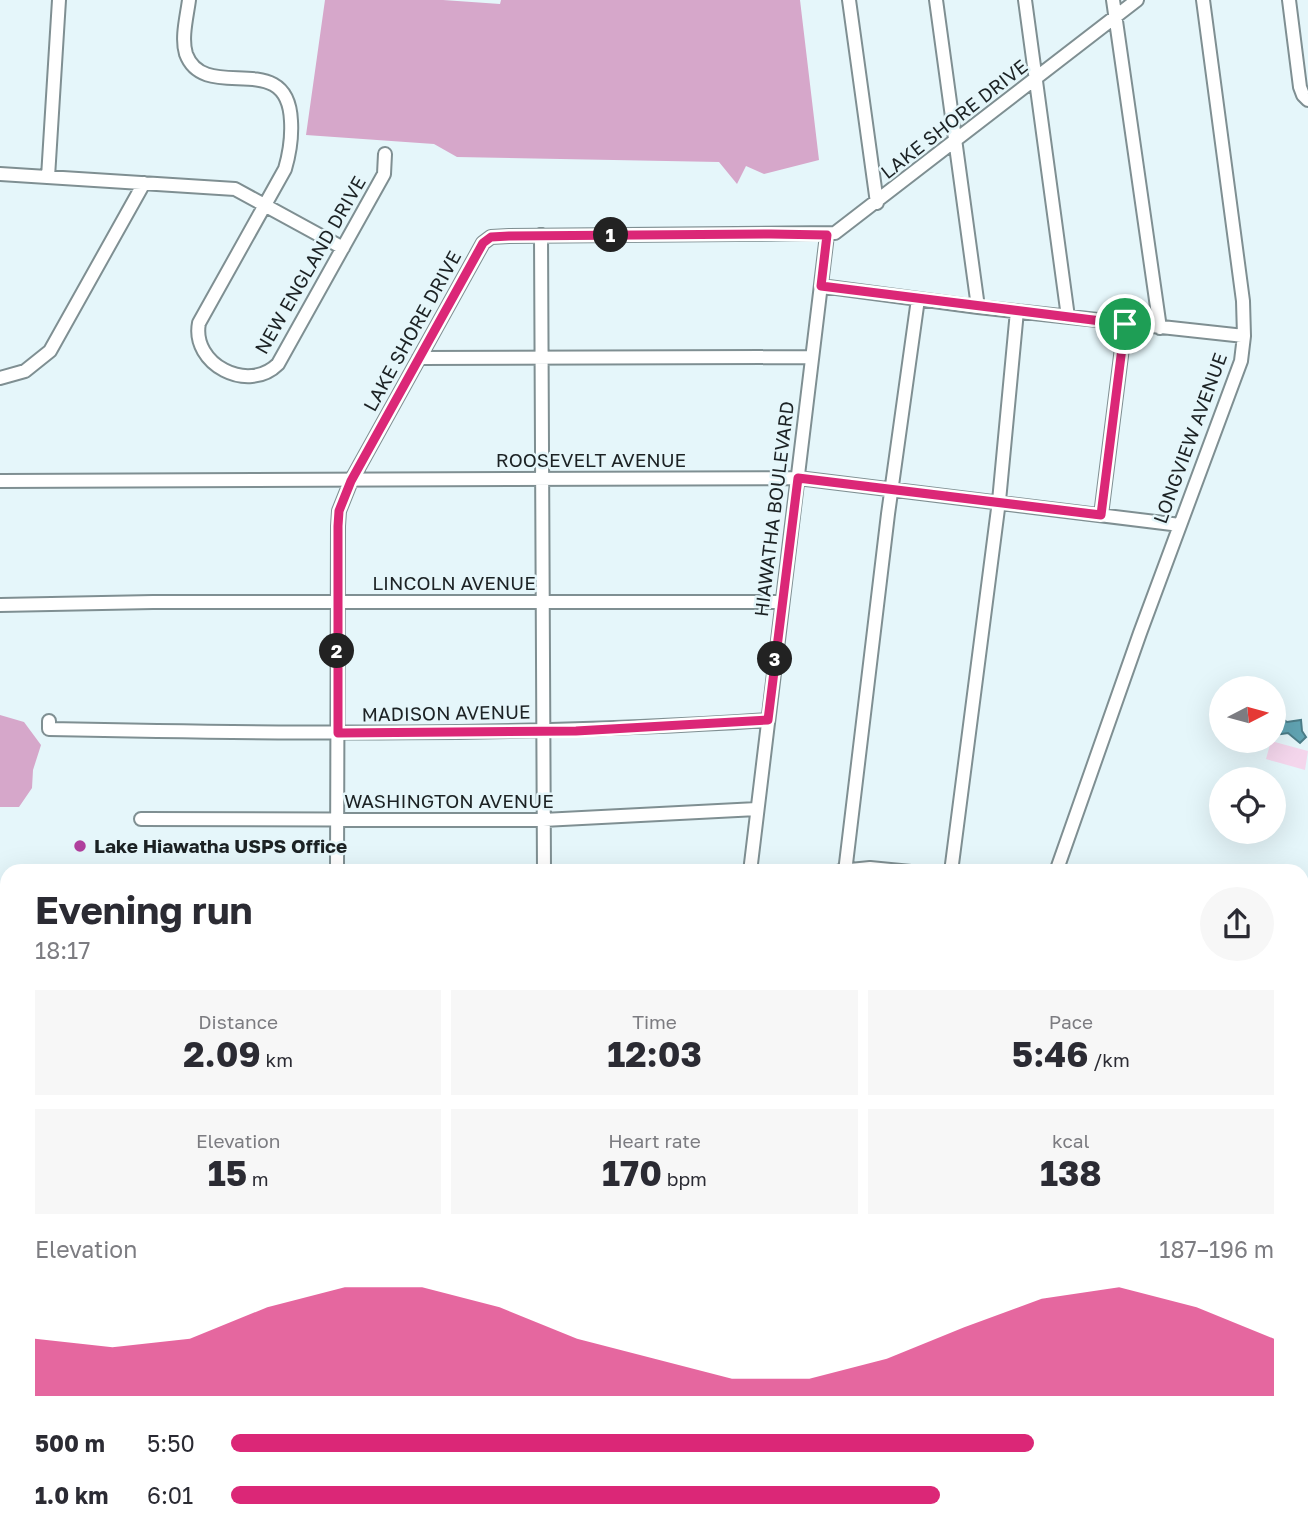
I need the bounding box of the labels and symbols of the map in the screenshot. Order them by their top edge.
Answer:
street label: LAKE SHORE DRIVE [876,54,1032,183]
street label: NEW ENGLAND DRIVE [249,172,370,358]
pin: 1 [594,218,628,252]
street label: LAKE SHORE DRIVE [358,246,465,415]
pin [1095,294,1155,354]
street label: LONGVIEW AVENUE [1148,349,1231,526]
street label: HIAWATHA BOULEVARD [749,400,798,618]
street label: ROOSEVELT AVENUE [496,448,686,471]
street label: LINCOLN AVENUE [372,571,536,594]
pin: 2 [320,634,354,668]
pin: 3 [758,642,792,676]
north arrow [1209,676,1286,752]
street label: MADISON AVENUE [361,700,531,725]
street label: WASHINGTON AVENUE [344,789,554,812]
place label: Lake Hiawatha USPS Office [94,834,347,857]
marker: Lake Hiawatha USPS Office [72,838,88,854]

